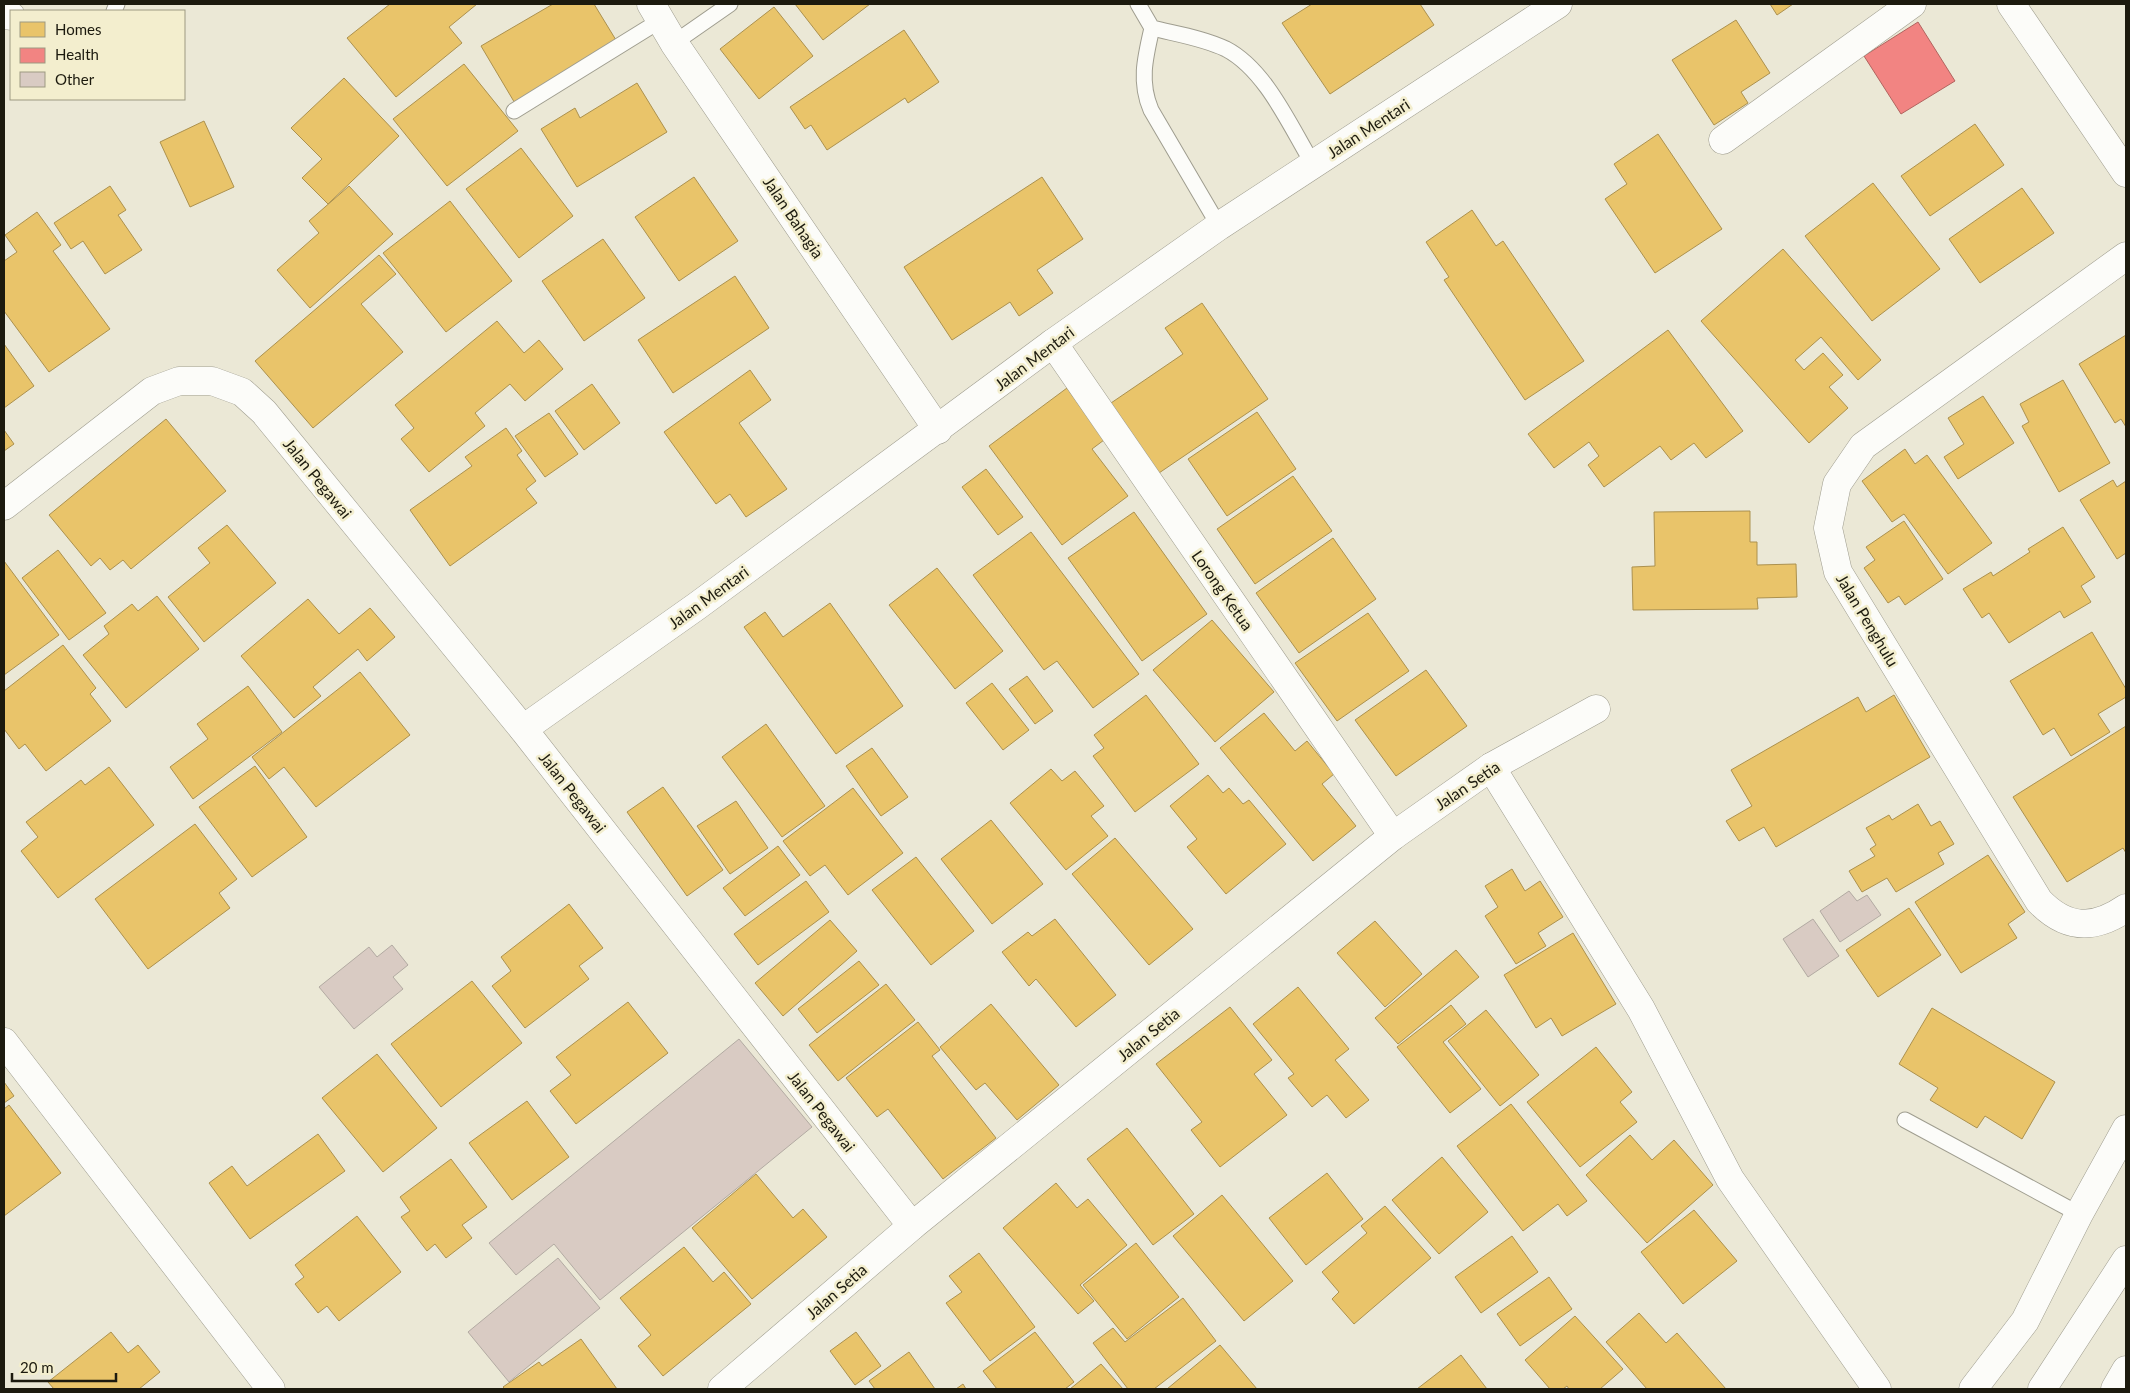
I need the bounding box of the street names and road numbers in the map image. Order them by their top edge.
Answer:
street label: Jalan Mentari [1323,94,1413,162]
street label: Jalan Bahagia [760,173,828,261]
street label: Jalan Mentari [991,322,1077,394]
street label: Jalan Pegawai [280,434,356,522]
street label: Lorong Ketua [1188,546,1258,634]
street label: Jalan Mentari [664,562,752,632]
street label: Jalan Penghulu [1833,570,1903,670]
street label: Jalan Pegawai [536,748,610,836]
street label: Jalan Setia [1431,756,1503,814]
street label: Jalan Setia [1113,1003,1183,1065]
street label: Jalan Pegawai [785,1067,859,1155]
street label: Jalan Setia [802,1260,870,1322]

